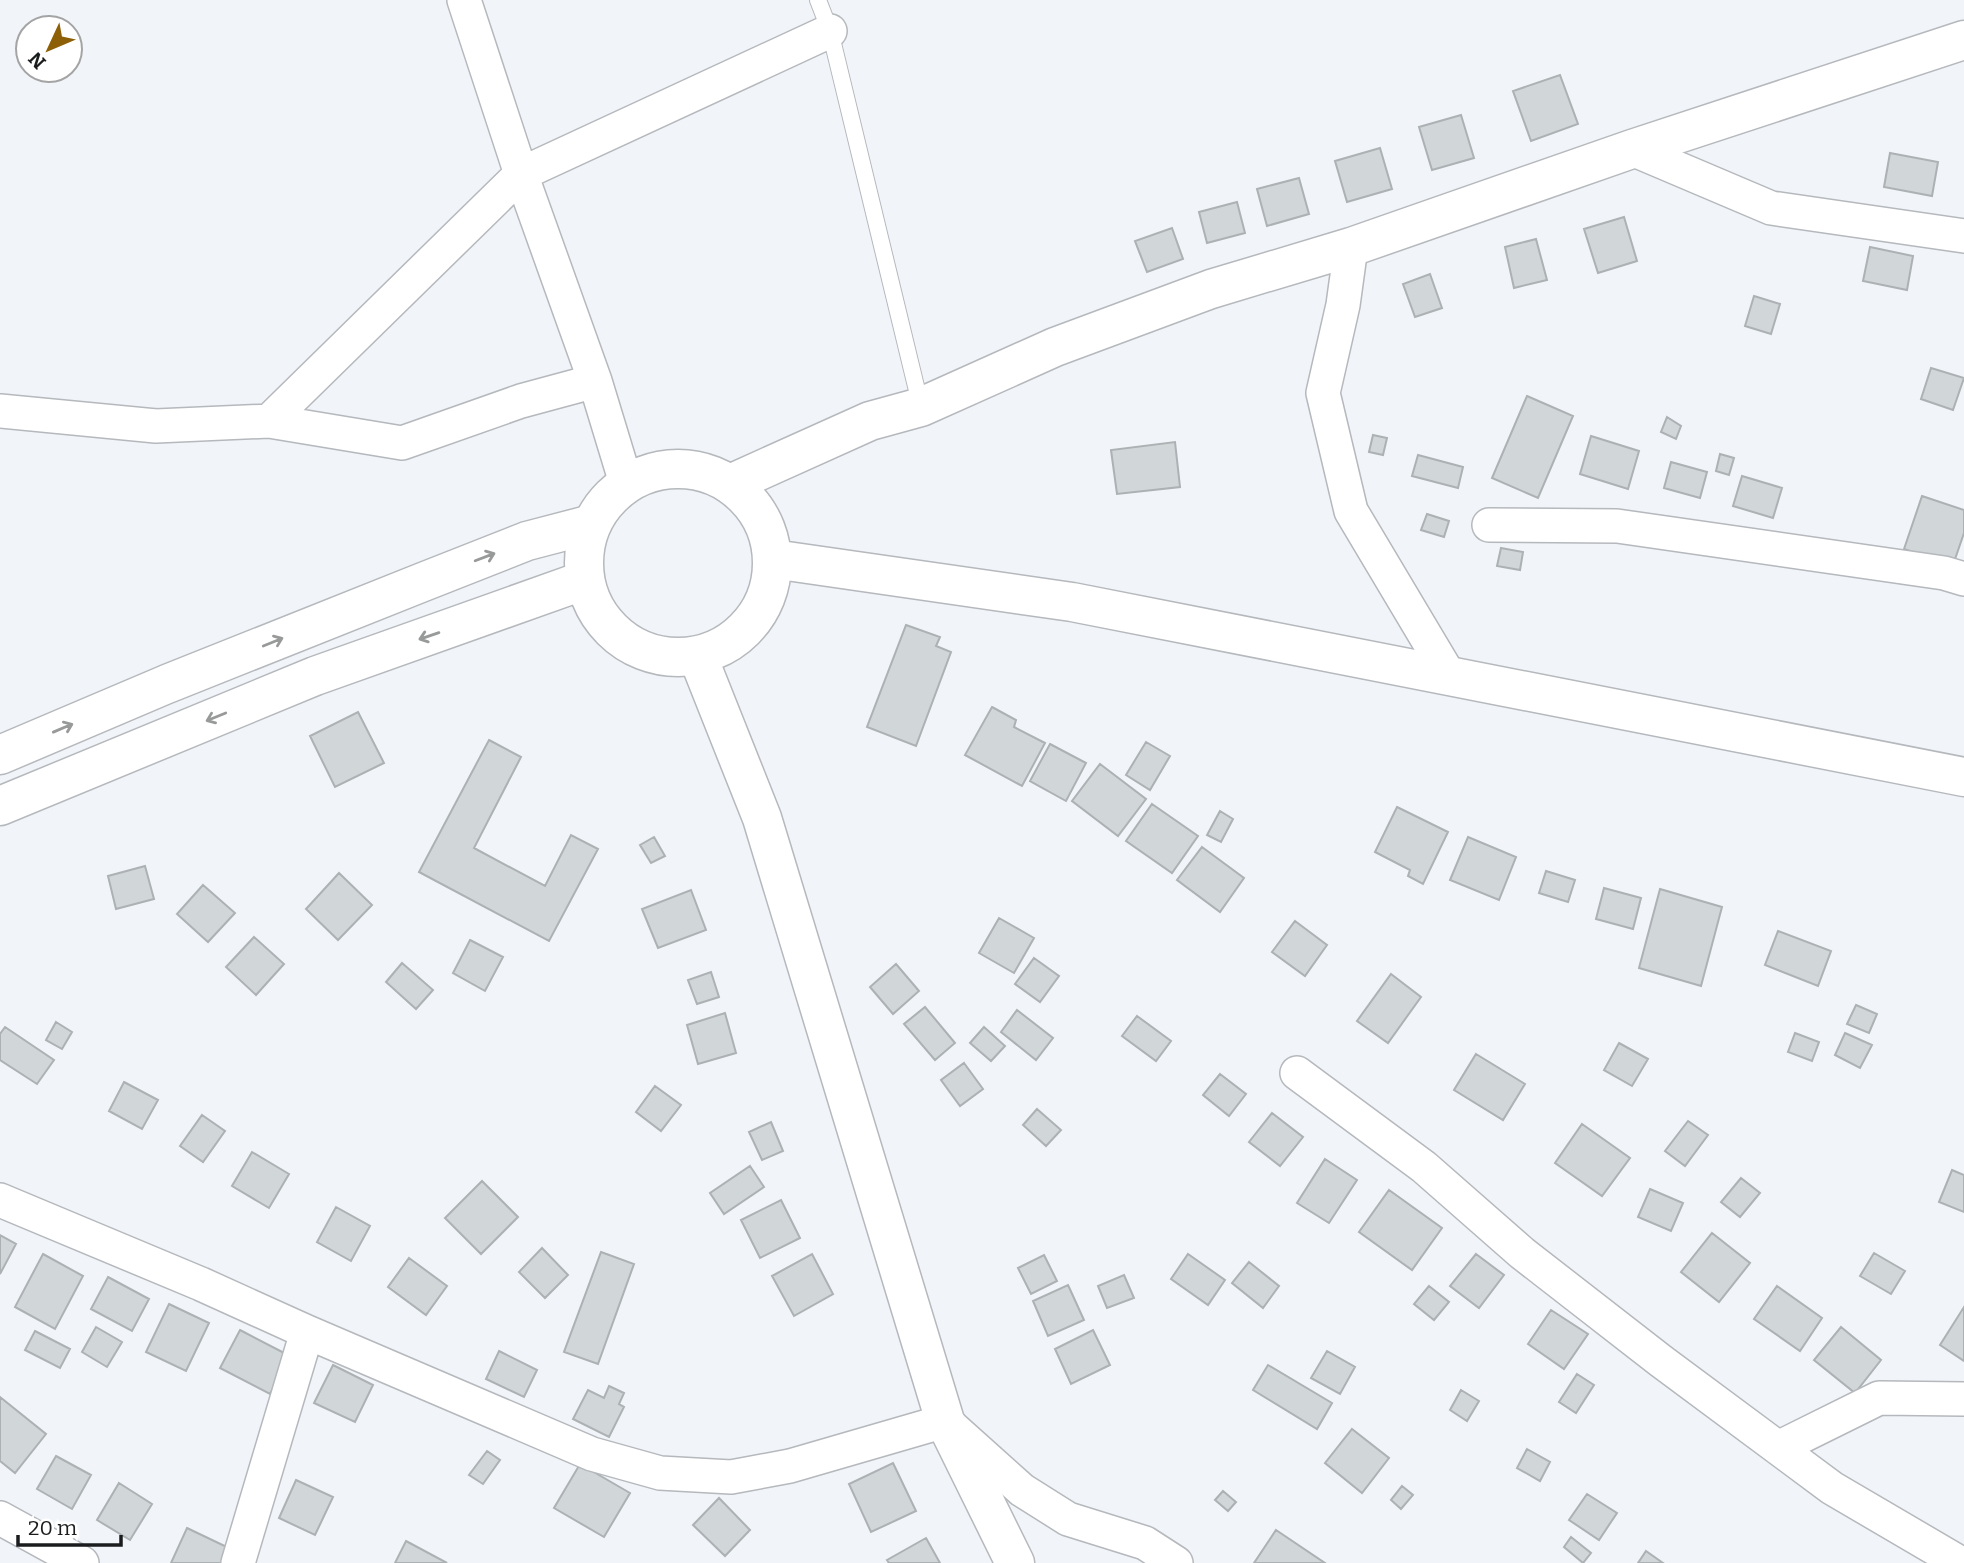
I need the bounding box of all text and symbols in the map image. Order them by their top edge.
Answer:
north arrow [14,14,84,84]
text: N [24,47,50,74]
one-way arrow [473,550,495,563]
one-way arrow [418,631,440,643]
one-way arrow [262,634,284,647]
one-way arrow [206,711,227,724]
one-way arrow [52,721,73,734]
scale bar [18,1504,121,1548]
text: 20 m [28,1515,77,1541]

